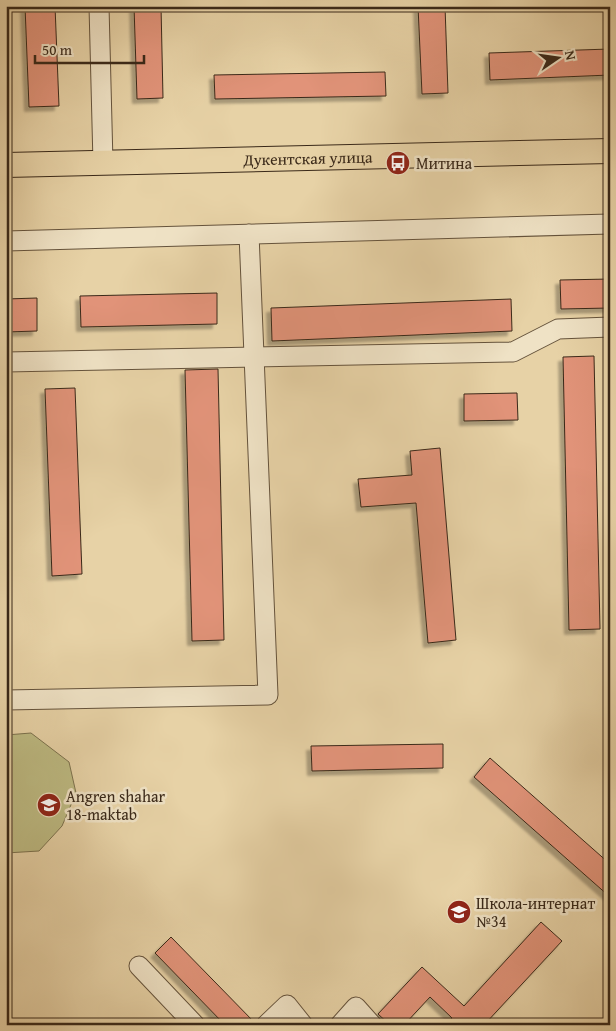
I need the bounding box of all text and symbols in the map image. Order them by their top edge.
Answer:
scale bar [35,32,144,64]
north arrow [534,32,584,82]
text: 50 m [42,39,73,60]
text: N [560,48,582,63]
street label: Дукентская улица [242,144,373,172]
bus stop icon: Митина [385,150,411,176]
place label: Митина [416,151,473,175]
place label: Angren shahar 18-maktab [66,784,165,826]
school or university icon: Angren shahar 18-maktab [36,792,62,818]
place label: Школа-интернат №34 [476,891,595,933]
school or university icon: Школа-интернат №34 [446,899,472,925]

